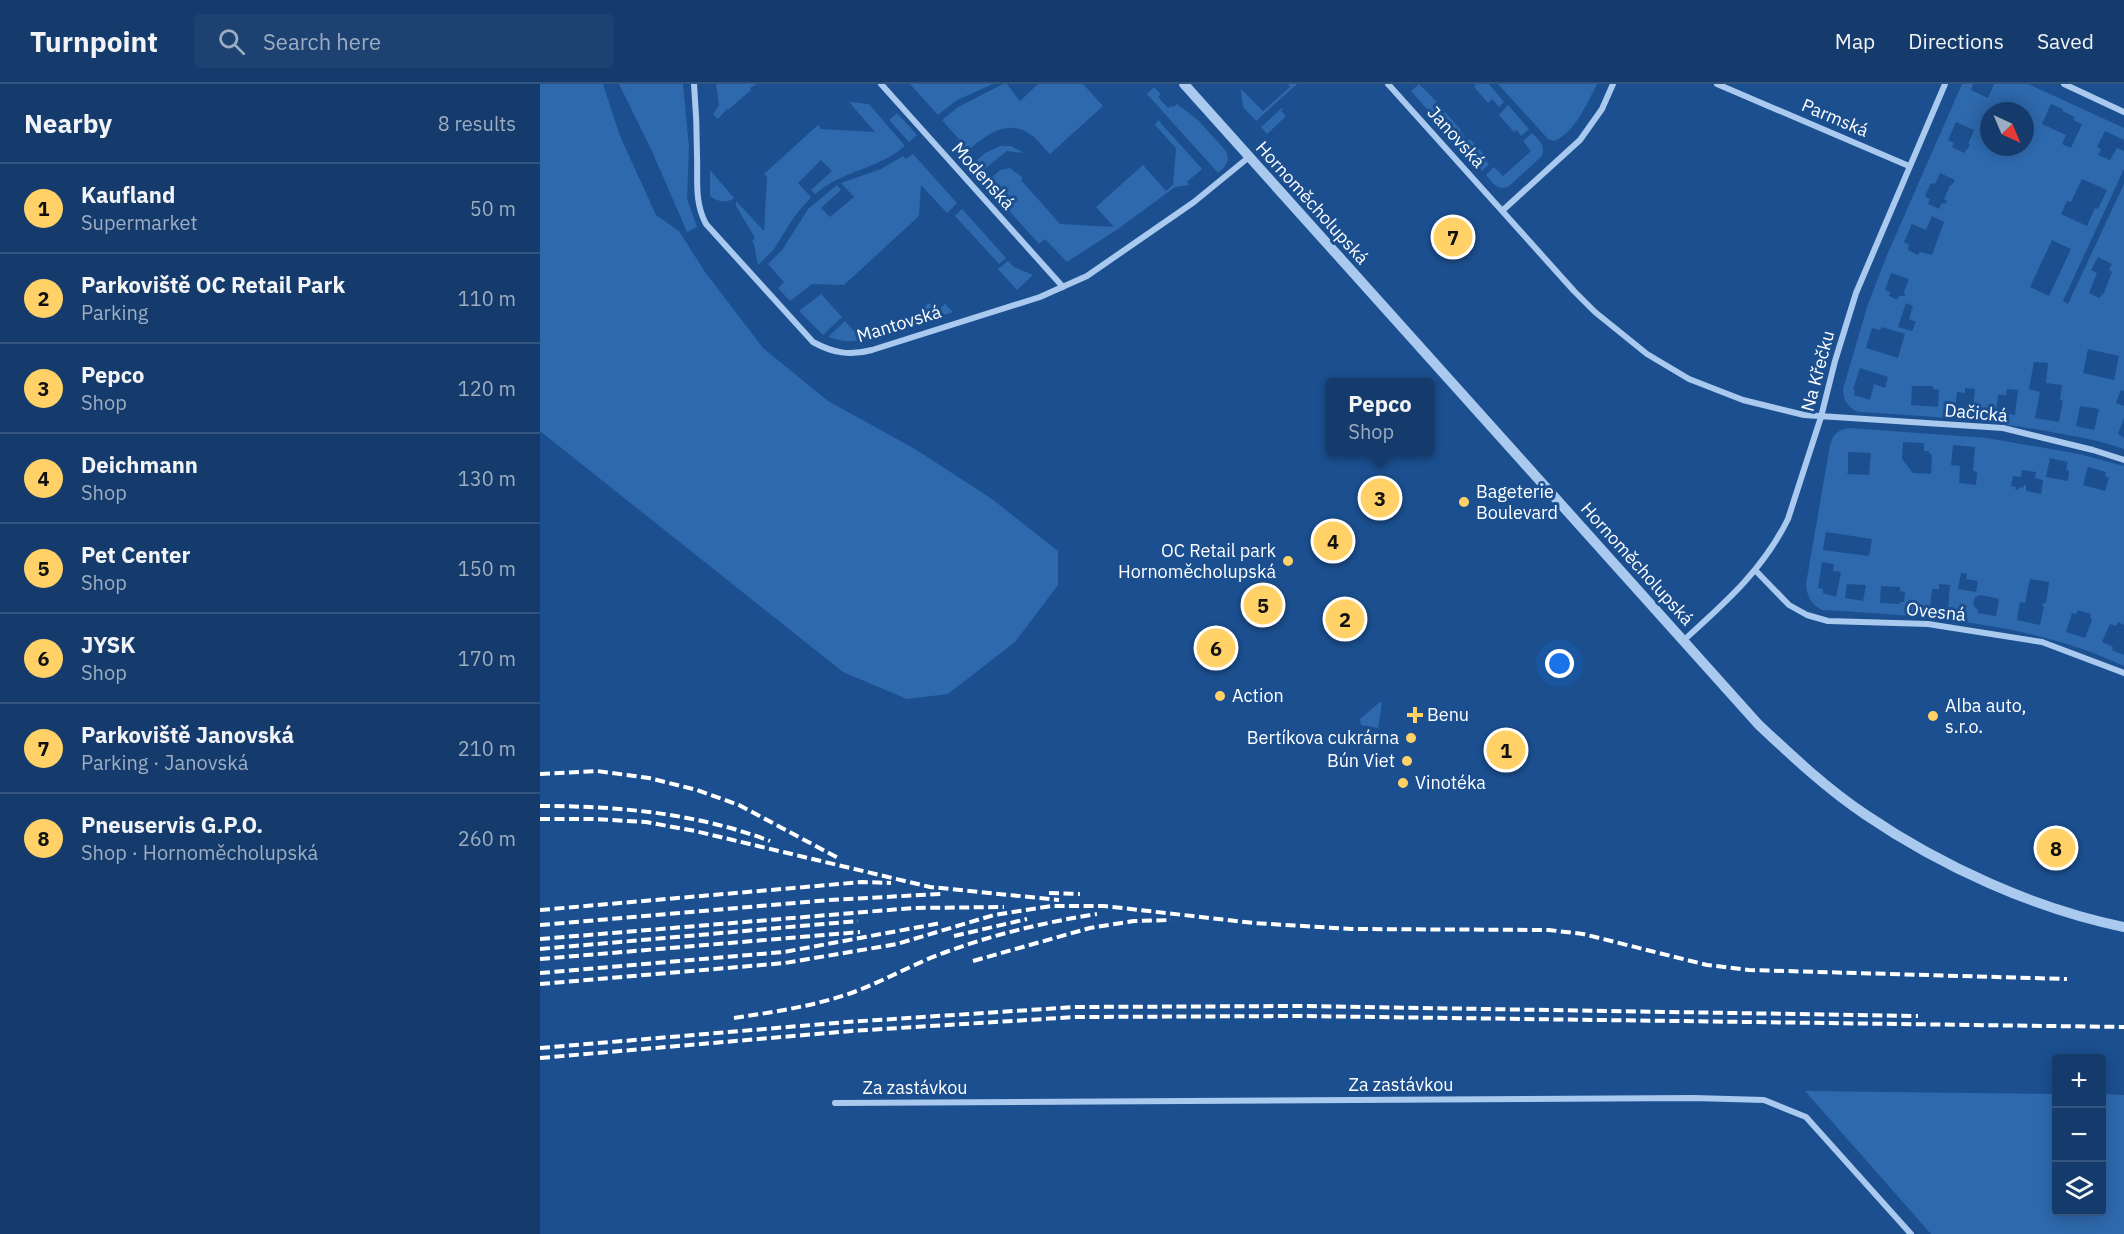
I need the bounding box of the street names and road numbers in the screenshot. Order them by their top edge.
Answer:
street label: Parmská [1798,93,1872,142]
street label: Janovská [1423,101,1490,173]
street label: Hornoměcholupská [1251,136,1374,269]
street label: Modenská [947,137,1020,214]
street label: Mantovská [854,300,944,347]
street label: Na Křečku [1796,328,1839,414]
street label: Dačická [1944,398,2009,427]
street label: Hornoměcholupská [1576,497,1699,630]
street label: Ovesná [1905,597,1967,626]
street label: Za zastávkou [1348,1073,1454,1096]
street label: Za zastávkou [862,1076,968,1099]

